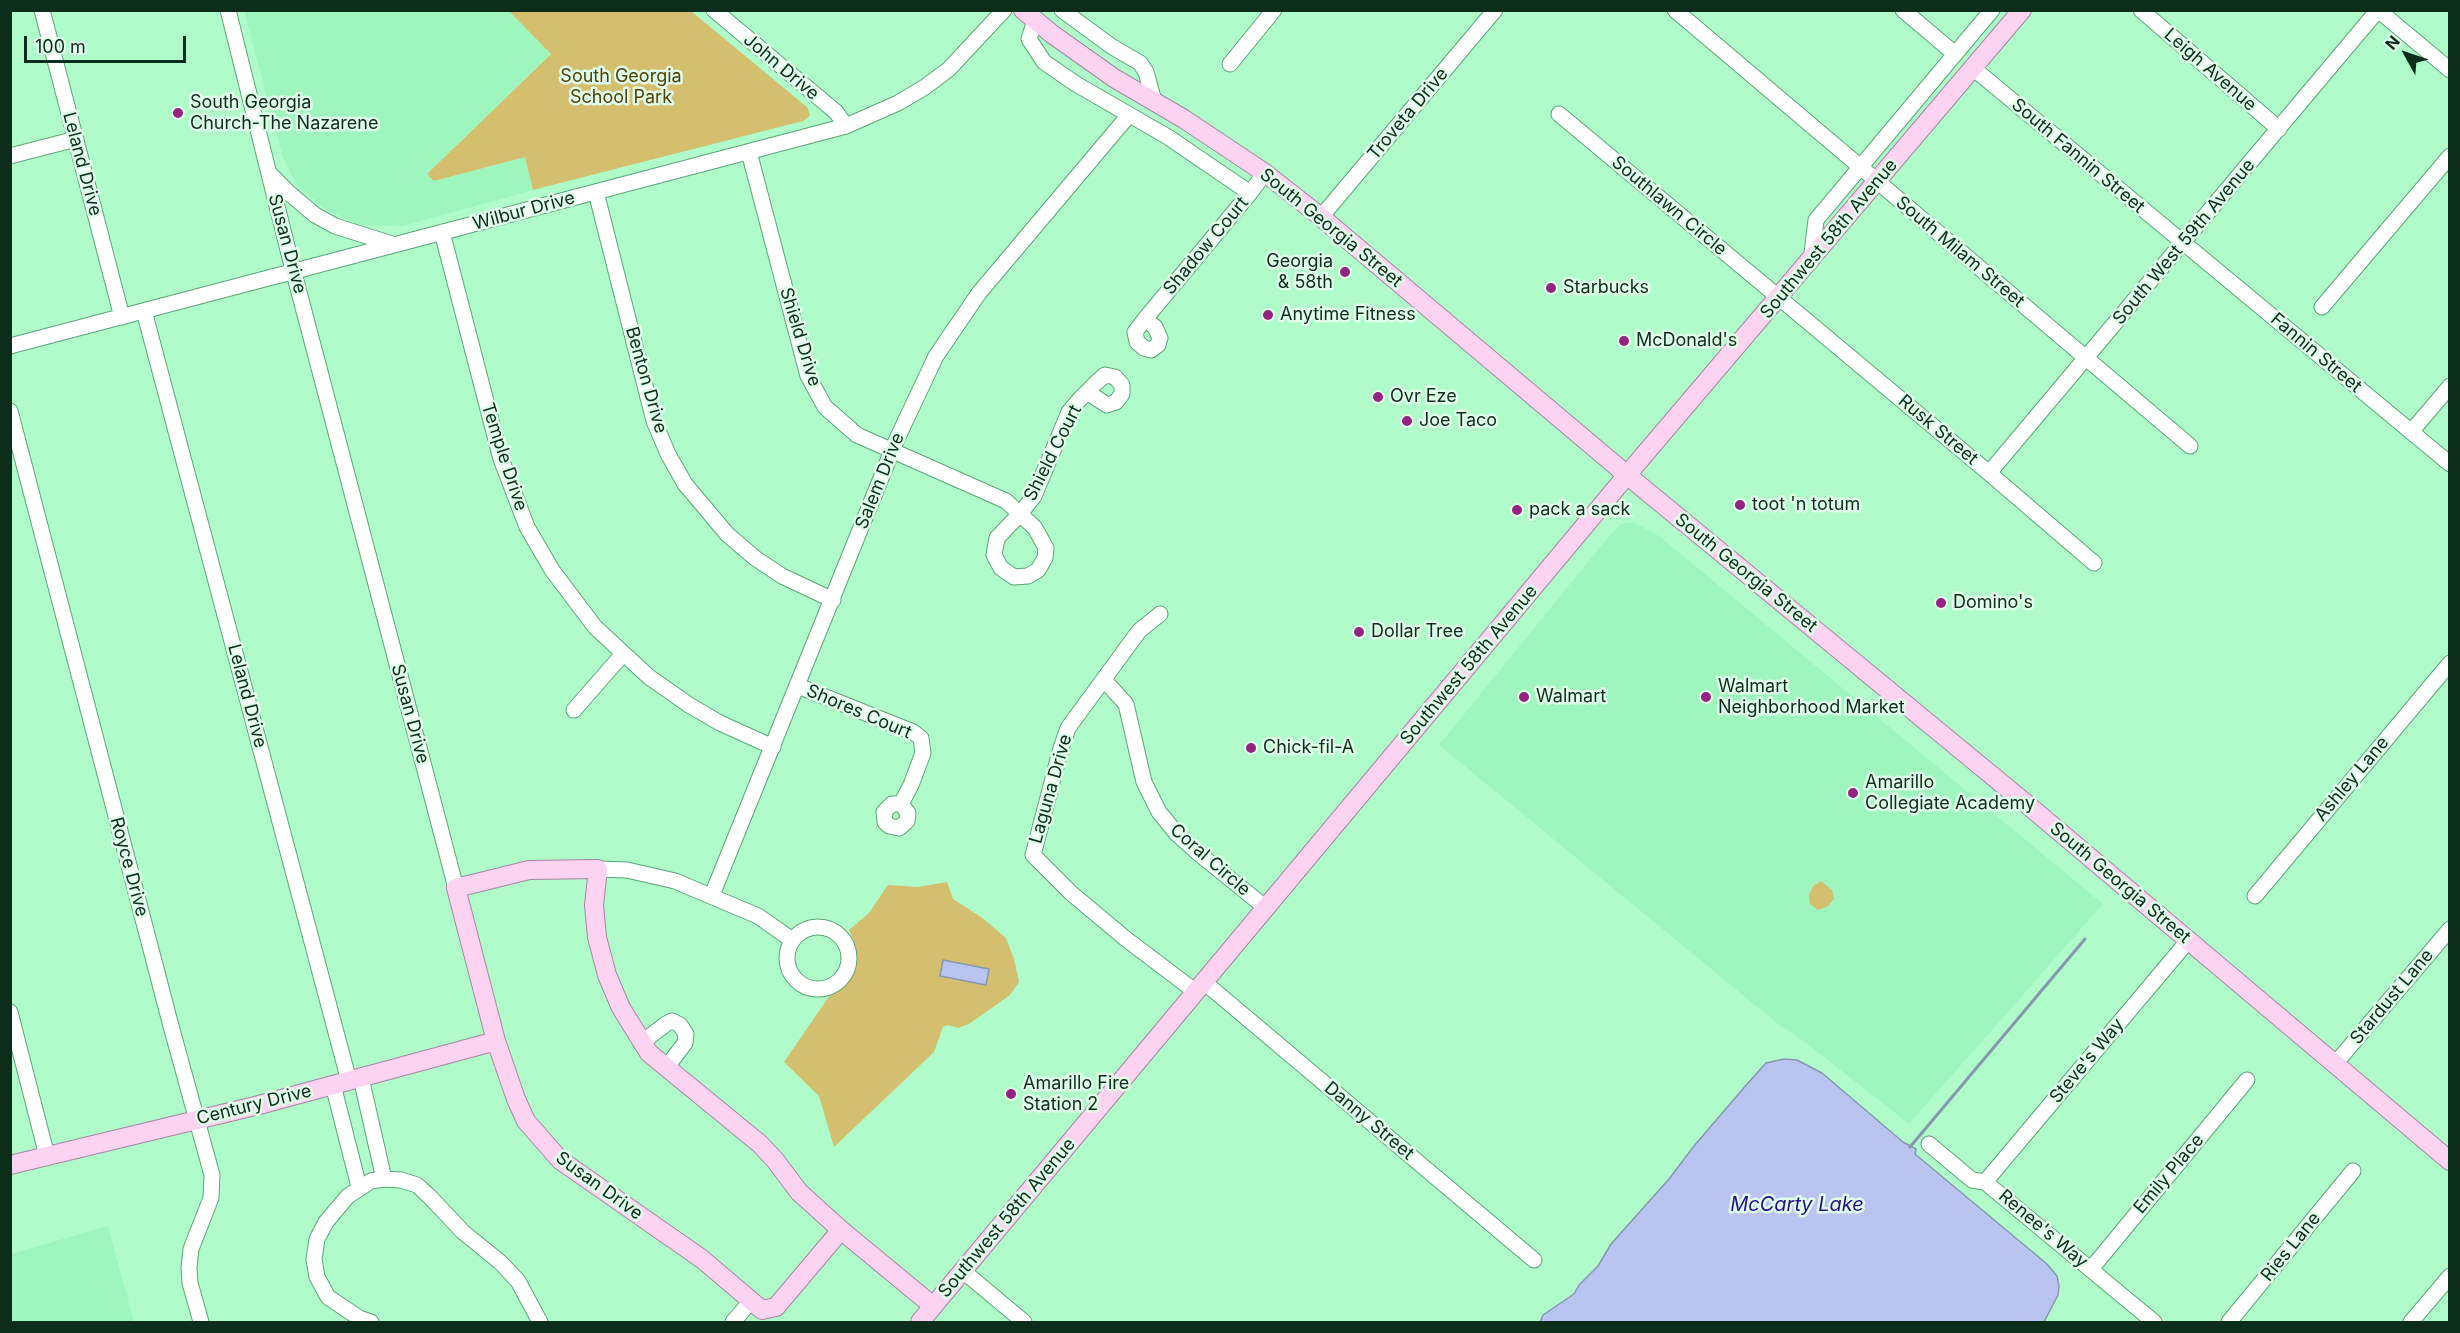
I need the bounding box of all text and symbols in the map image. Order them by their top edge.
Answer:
scale bar [27,24,189,62]
street label: Leigh Avenue [2160,24,2260,116]
north arrow [2376,24,2436,84]
street label: John Drive [739,29,823,105]
text: N [2381,31,2404,54]
text: 100 m [35,36,86,57]
street label: Troveta Drive [1363,64,1453,164]
park label: South Georgia School Park [560,66,682,109]
place label: South Georgia Church-The Nazarene [190,92,378,134]
street label: South Fannin Street [2007,94,2149,218]
marker: South Georgia Church-The Nazarene [171,106,185,120]
street label: Leland Drive [58,110,106,218]
street label: Southlawn Circle [1607,152,1731,260]
street label: Southwest 58th Avenue [1756,155,1902,323]
street label: South West 59th Avenue [2108,155,2260,329]
street label: South Georgia Street [1255,164,1407,292]
street label: Wilbur Drive [471,187,577,235]
street label: Susan Drive [263,192,311,296]
street label: South Milam Street [1891,192,2029,312]
street label: Shadow Court [1159,193,1253,299]
place label: Georgia & 58th [1266,251,1333,294]
marker: Georgia & 58th [1338,265,1352,279]
place label: Starbucks [1563,277,1649,299]
marker: Starbucks [1544,281,1558,295]
street label: Shield Drive [775,285,825,389]
place label: Anytime Fitness [1280,304,1416,326]
marker: Anytime Fitness [1261,308,1275,322]
street label: Fannin Street [2266,309,2366,397]
street label: Benton Drive [620,324,672,436]
place label: McDonald's [1636,330,1737,352]
marker: McDonald's [1617,334,1631,348]
place label: Ovr Eze [1390,386,1457,408]
marker: Ovr Eze [1371,390,1385,404]
street label: Rusk Street [1894,390,1982,470]
street label: Temple Drive [476,400,532,514]
street label: Shield Court [1020,401,1086,505]
place label: Joe Taco [1419,410,1497,432]
marker: Joe Taco [1400,414,1414,428]
street label: Salem Drive [851,430,909,532]
place label: toot 'n totum [1752,494,1860,516]
marker: toot 'n totum [1733,498,1747,512]
place label: pack a sack [1529,499,1630,521]
marker: pack a sack [1510,503,1524,517]
street label: South Georgia Street [1670,509,1822,637]
street label: Southwest 58th Avenue [1396,581,1542,749]
place label: Domino's [1953,592,2033,614]
marker: Domino's [1934,596,1948,610]
place label: Dollar Tree [1371,621,1464,643]
marker: Dollar Tree [1352,625,1366,639]
street label: Leland Drive [223,642,271,750]
street label: Susan Drive [386,662,434,766]
place label: Walmart Neighborhood Market [1718,676,1905,718]
street label: Shores Court [803,680,915,744]
place label: Walmart [1536,686,1606,708]
marker: Walmart [1517,690,1531,704]
marker: Walmart Neighborhood Market [1699,690,1713,704]
street label: Laguna Drive [1025,732,1077,846]
street label: Ashley Lane [2310,732,2394,826]
place label: Chick-fil-A [1263,737,1354,759]
marker: Chick-fil-A [1244,741,1258,755]
place label: Amarillo Collegiate Academy [1865,772,2035,814]
marker: Amarillo Collegiate Academy [1846,786,1860,800]
street label: Royce Drive [105,815,153,919]
street label: South Georgia Street [2045,818,2195,948]
street label: Coral Circle [1165,819,1255,901]
street label: Stardust Lane [2346,945,2438,1049]
street label: Steve's Way [2045,1014,2129,1108]
place label: Amarillo Fire Station 2 [1023,1073,1129,1116]
street label: Danny Street [1320,1077,1418,1165]
street label: Century Drive [194,1080,314,1130]
marker: Amarillo Fire Station 2 [1004,1087,1018,1101]
street label: Emily Place [2129,1130,2209,1218]
street label: Southwest 58th Avenue [934,1134,1080,1302]
street label: Susan Drive [551,1147,647,1225]
street label: Renee's Way [1994,1185,2092,1273]
water label: McCarty Lake [1730,1193,1864,1217]
street label: Ries Lane [2257,1208,2325,1286]

